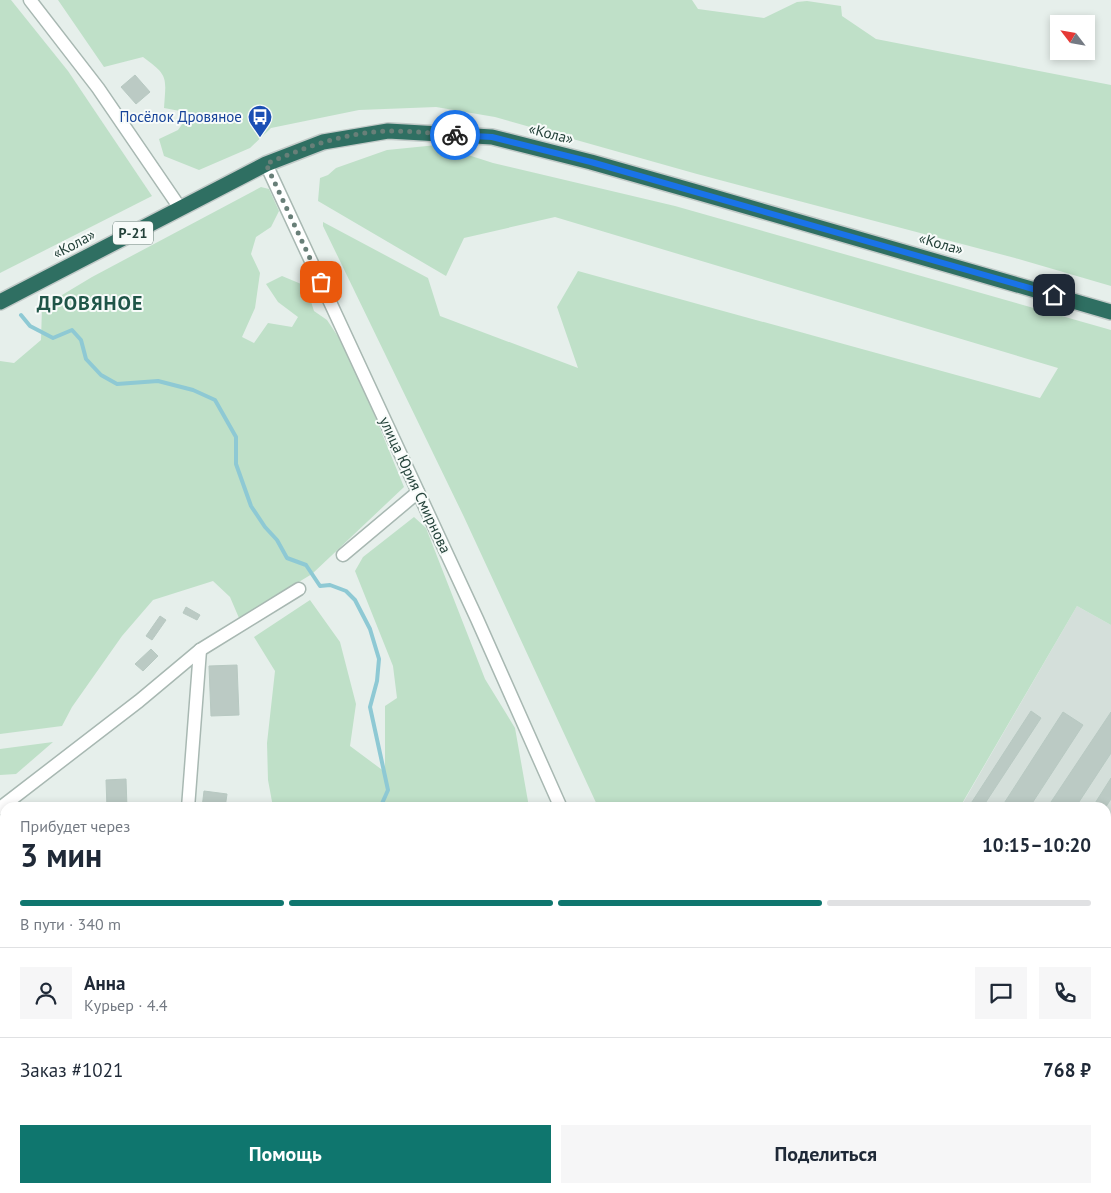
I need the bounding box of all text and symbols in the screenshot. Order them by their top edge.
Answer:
north arrow [1050,15,1095,60]
map controls [1050,15,1095,60]
bus stop icon: Посёлок Дровяное [247,104,273,138]
place label: Посёлок Дровяное [119,107,242,126]
courier [430,110,480,160]
street label: «Кола» [527,119,575,148]
icon: bike [441,121,469,149]
road number: Р-21 [113,222,153,244]
street label: «Кола» [49,225,98,263]
street label: «Кола» [917,228,966,259]
pin [300,261,342,303]
icon: bag [307,268,335,296]
pin [1033,274,1075,316]
icon: home [1040,281,1068,309]
district label: ДРОВЯНОЕ [37,290,143,316]
street label: улица Юрия Смирнова [375,413,455,556]
text: Прибудет через [20,816,130,836]
text: 10:15–10:20 [982,833,1091,857]
text: 3 мин [20,834,102,876]
text: В пути · 340 m [20,914,121,934]
button: person [20,967,72,1019]
button: chat [975,967,1027,1019]
button: phone [1039,967,1091,1019]
text: Анна [84,971,125,995]
text: Курьер · 4.4 [84,995,168,1015]
text: Заказ #1021 [20,1058,123,1082]
text: 768 ₽ [1043,1058,1091,1082]
button: Помощь [20,1125,551,1183]
button: Поделиться [561,1125,1091,1183]

